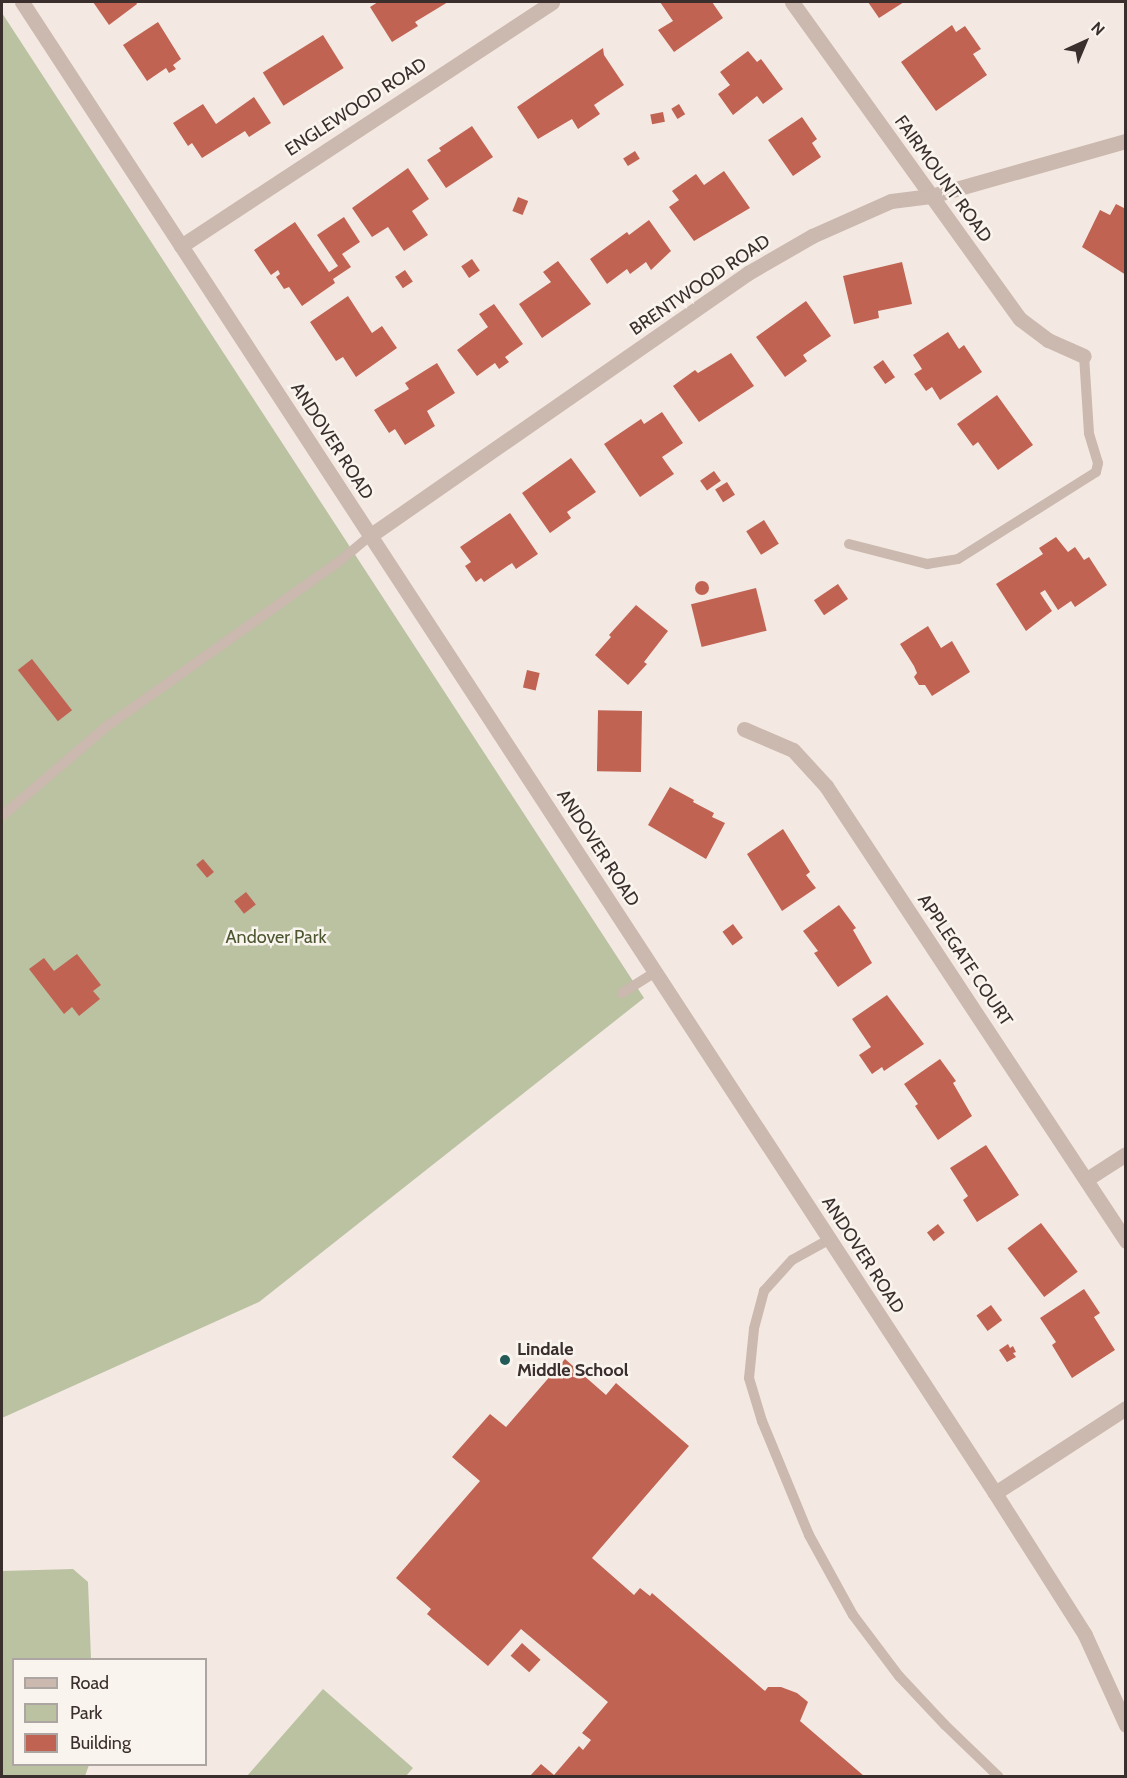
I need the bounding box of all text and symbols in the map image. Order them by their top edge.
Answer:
north arrow [1055,12,1115,72]
text: N [1087,18,1109,39]
street label: ENGLEWOOD ROAD [281,53,431,161]
street label: FAIRMOUNT ROAD [890,111,996,247]
street label: BRENTWOOD ROAD [626,230,774,340]
street label: ANDOVER ROAD [286,378,378,504]
street label: ANDOVER ROAD [552,785,644,911]
street label: APPLEGATE COURT [913,890,1017,1030]
park label: Andover Park [226,926,326,948]
street label: ANDOVER ROAD [817,1192,909,1318]
place label: Lindale Middle School [517,1339,628,1382]
marker: Lindale Middle School [498,1353,512,1367]
legend [12,1658,207,1766]
text: Road [70,1672,109,1694]
text: Park [70,1702,102,1724]
text: Building [70,1732,131,1754]

